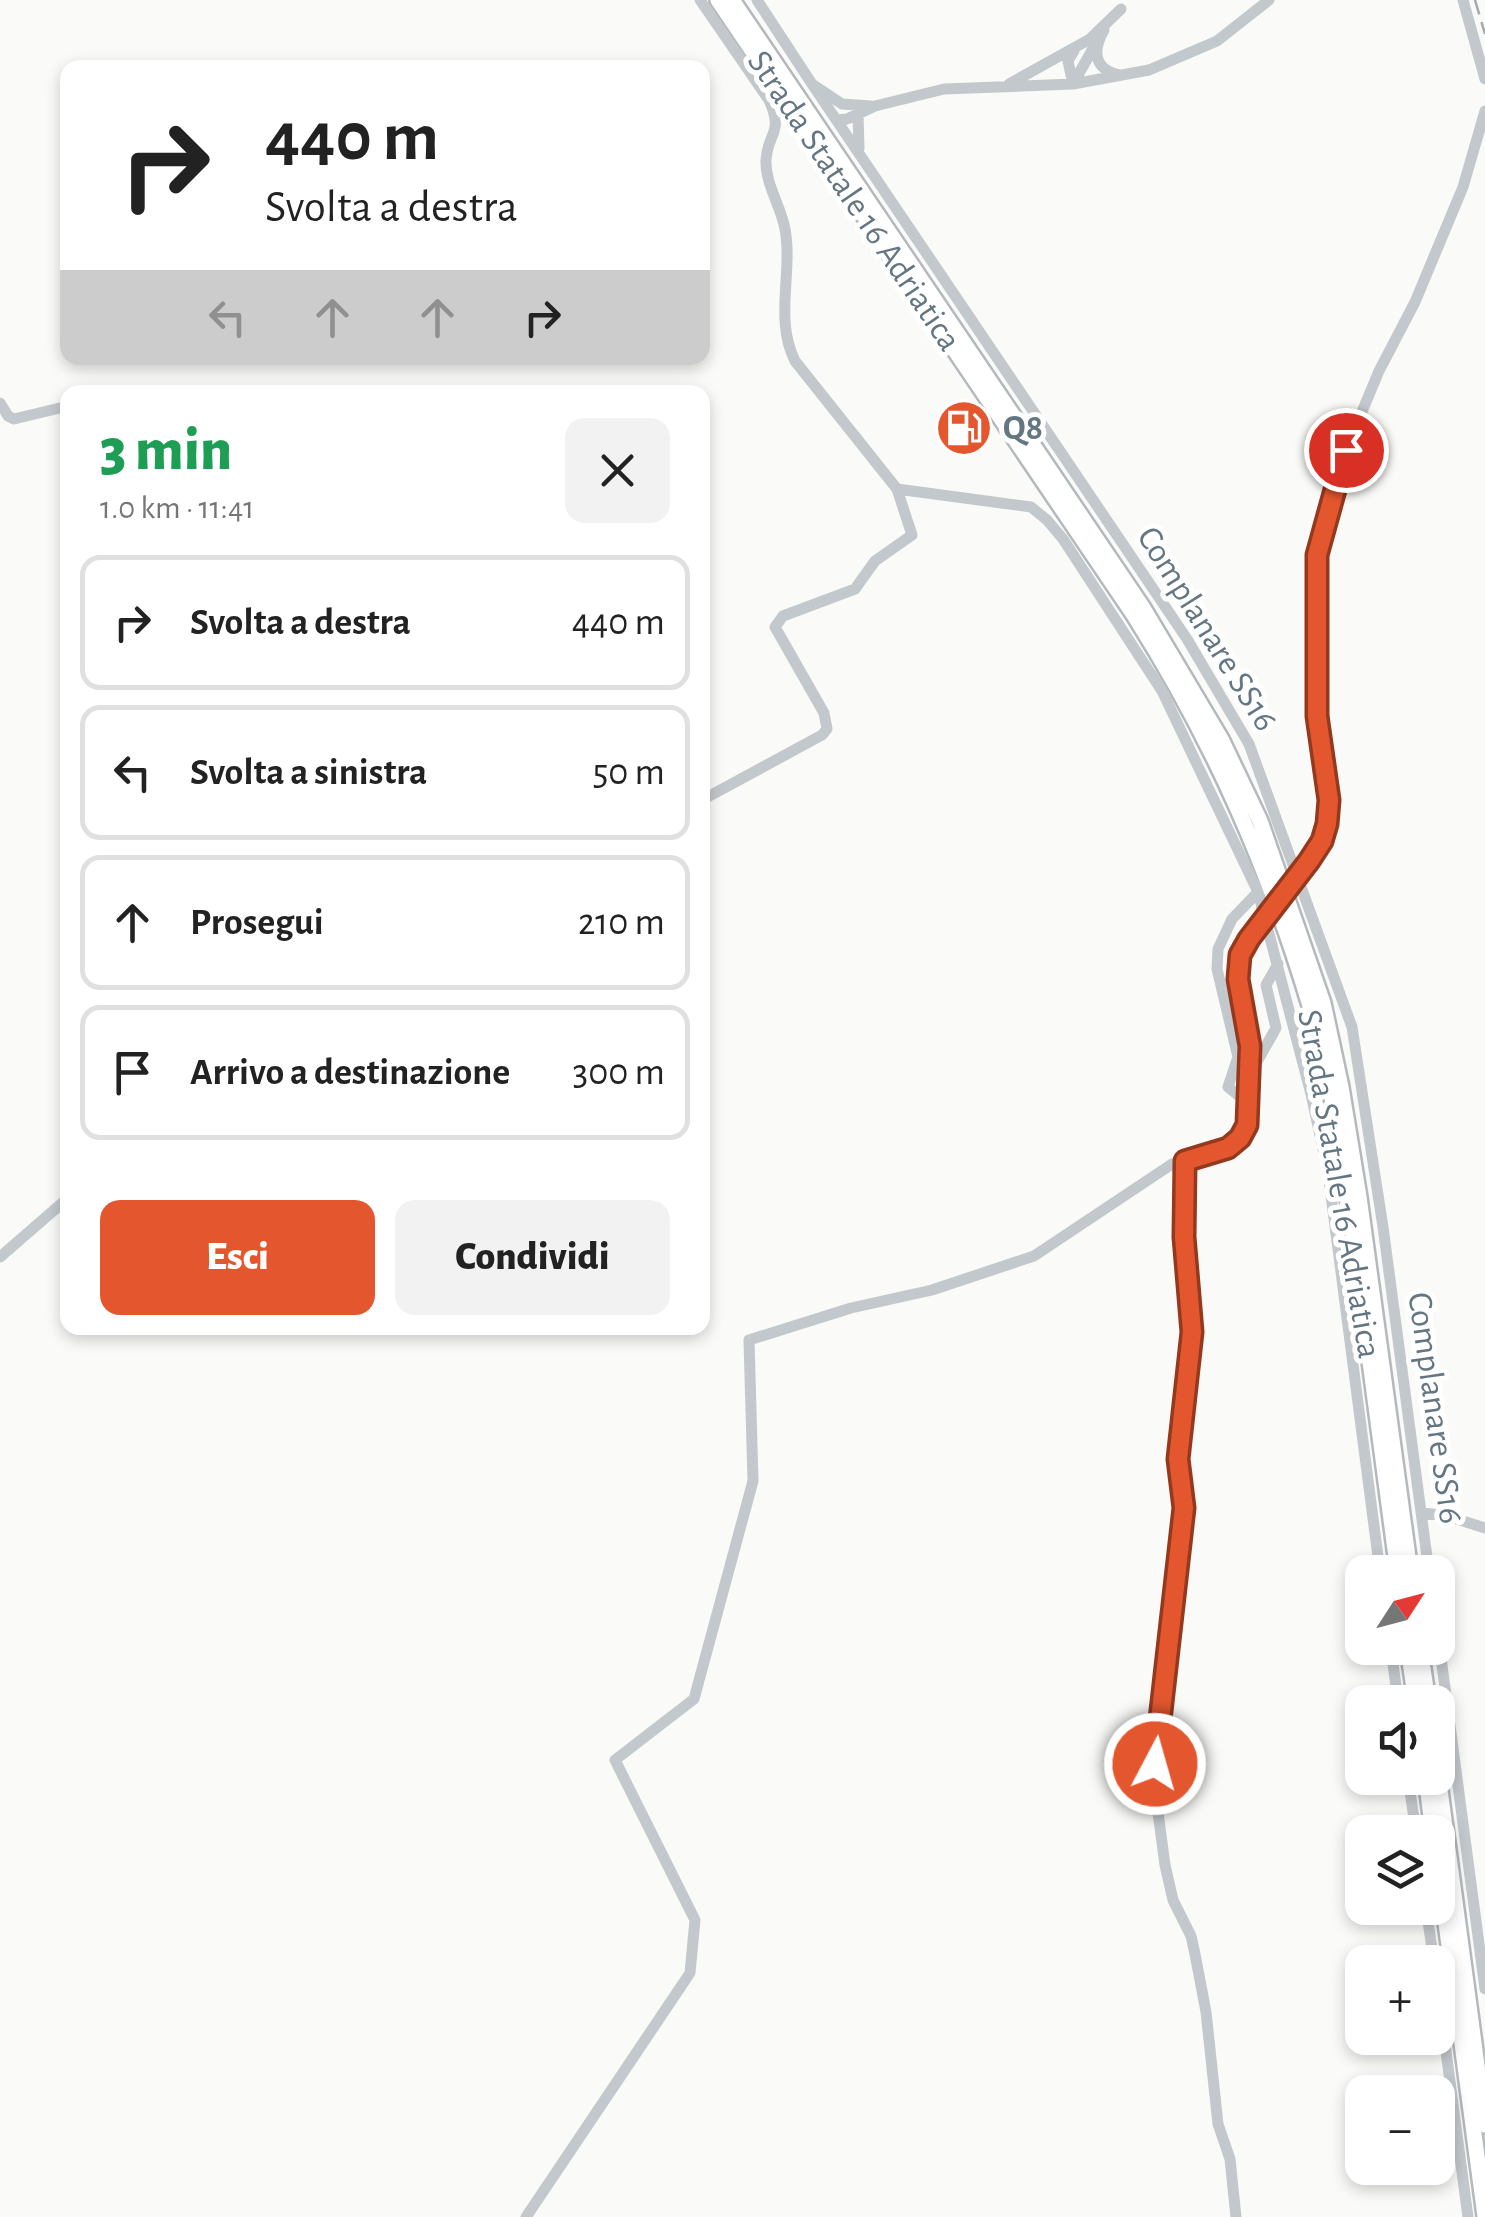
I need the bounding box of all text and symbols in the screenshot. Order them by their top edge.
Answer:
street label: Strada Statale 16 Adriatica [741,45,967,357]
icon: right [100,100,230,230]
text: 440 m [265,103,439,173]
text: Svolta a destra [265,185,518,230]
icon: left [200,290,255,345]
icon: ahead [305,290,360,345]
icon: ahead [410,290,465,345]
icon: right [515,290,570,345]
fuel station icon: Q8 [934,398,994,458]
pin [1304,408,1389,493]
place label: Q8 [1003,411,1043,446]
button: close [565,418,670,523]
text: 3 min [100,421,232,481]
icon: arrive [1319,423,1374,478]
text: 1.0 km · 11:41 [100,492,254,524]
street label: Complanare SS16 [1130,521,1284,737]
icon: right [105,595,160,650]
text: Svolta a destra [190,604,411,642]
text: 440 m [572,604,665,642]
icon: left [105,745,160,800]
text: Svolta a sinistra [190,754,427,792]
text: 50 m [592,754,665,792]
icon: ahead [105,895,160,950]
text: Prosegui [190,904,324,942]
text: 210 m [578,904,665,942]
street label: Strada Statale 16 Adriatica [1291,1007,1387,1361]
icon: arrive [105,1045,160,1100]
text: Arrivo a destinazione [190,1054,510,1092]
text: 300 m [573,1054,665,1092]
button: Esci [100,1200,375,1315]
button: Condividi [395,1200,670,1315]
street label: Complanare SS16 [1401,1290,1469,1526]
north arrow [1345,1555,1455,1665]
map controls [1345,1555,1455,2185]
button: sound [1345,1685,1455,1795]
position arrow [1103,1712,1207,1816]
button: layers [1345,1815,1455,1925]
button: + [1345,1945,1455,2055]
button: − [1345,2075,1455,2185]

